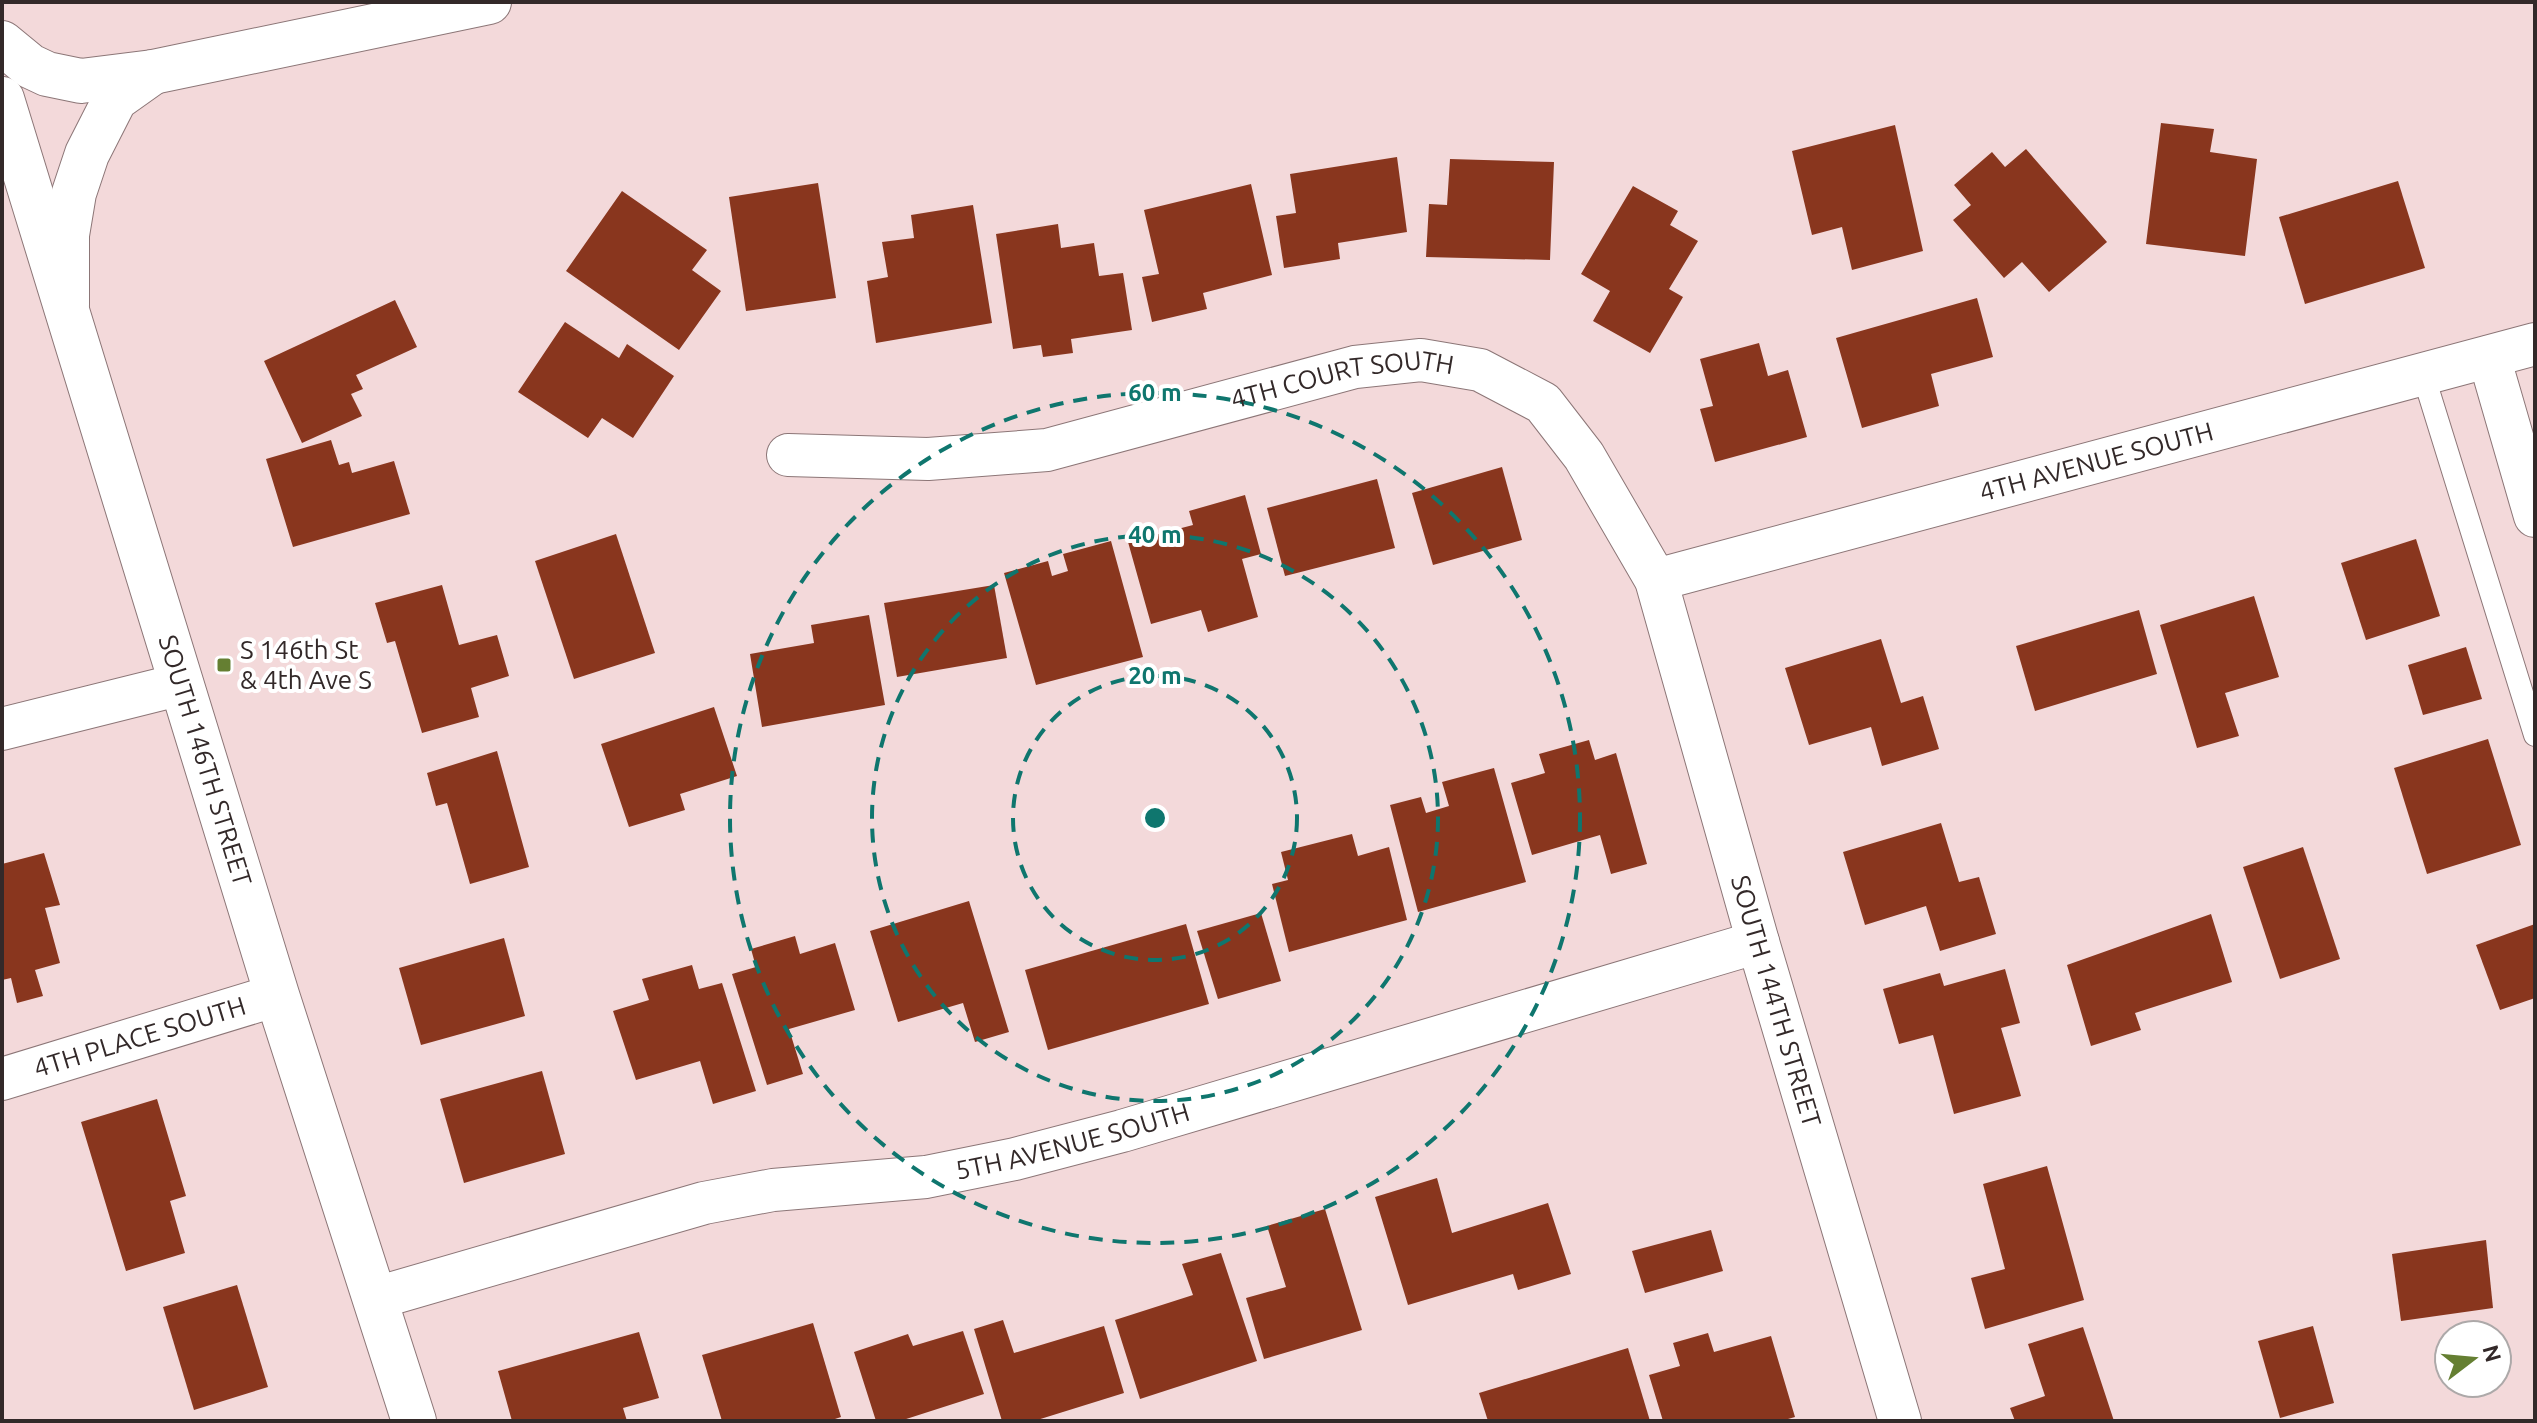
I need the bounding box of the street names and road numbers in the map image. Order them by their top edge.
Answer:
street label: 4TH COURT SOUTH [1227,345,1456,414]
street label: 4TH AVENUE SOUTH [1976,416,2216,507]
street label: SOUTH 146TH STREET [153,632,258,889]
street label: SOUTH 144TH STREET [1726,872,1827,1130]
street label: 4TH PLACE SOUTH [30,990,249,1082]
street label: 5TH AVENUE SOUTH [953,1097,1193,1185]

